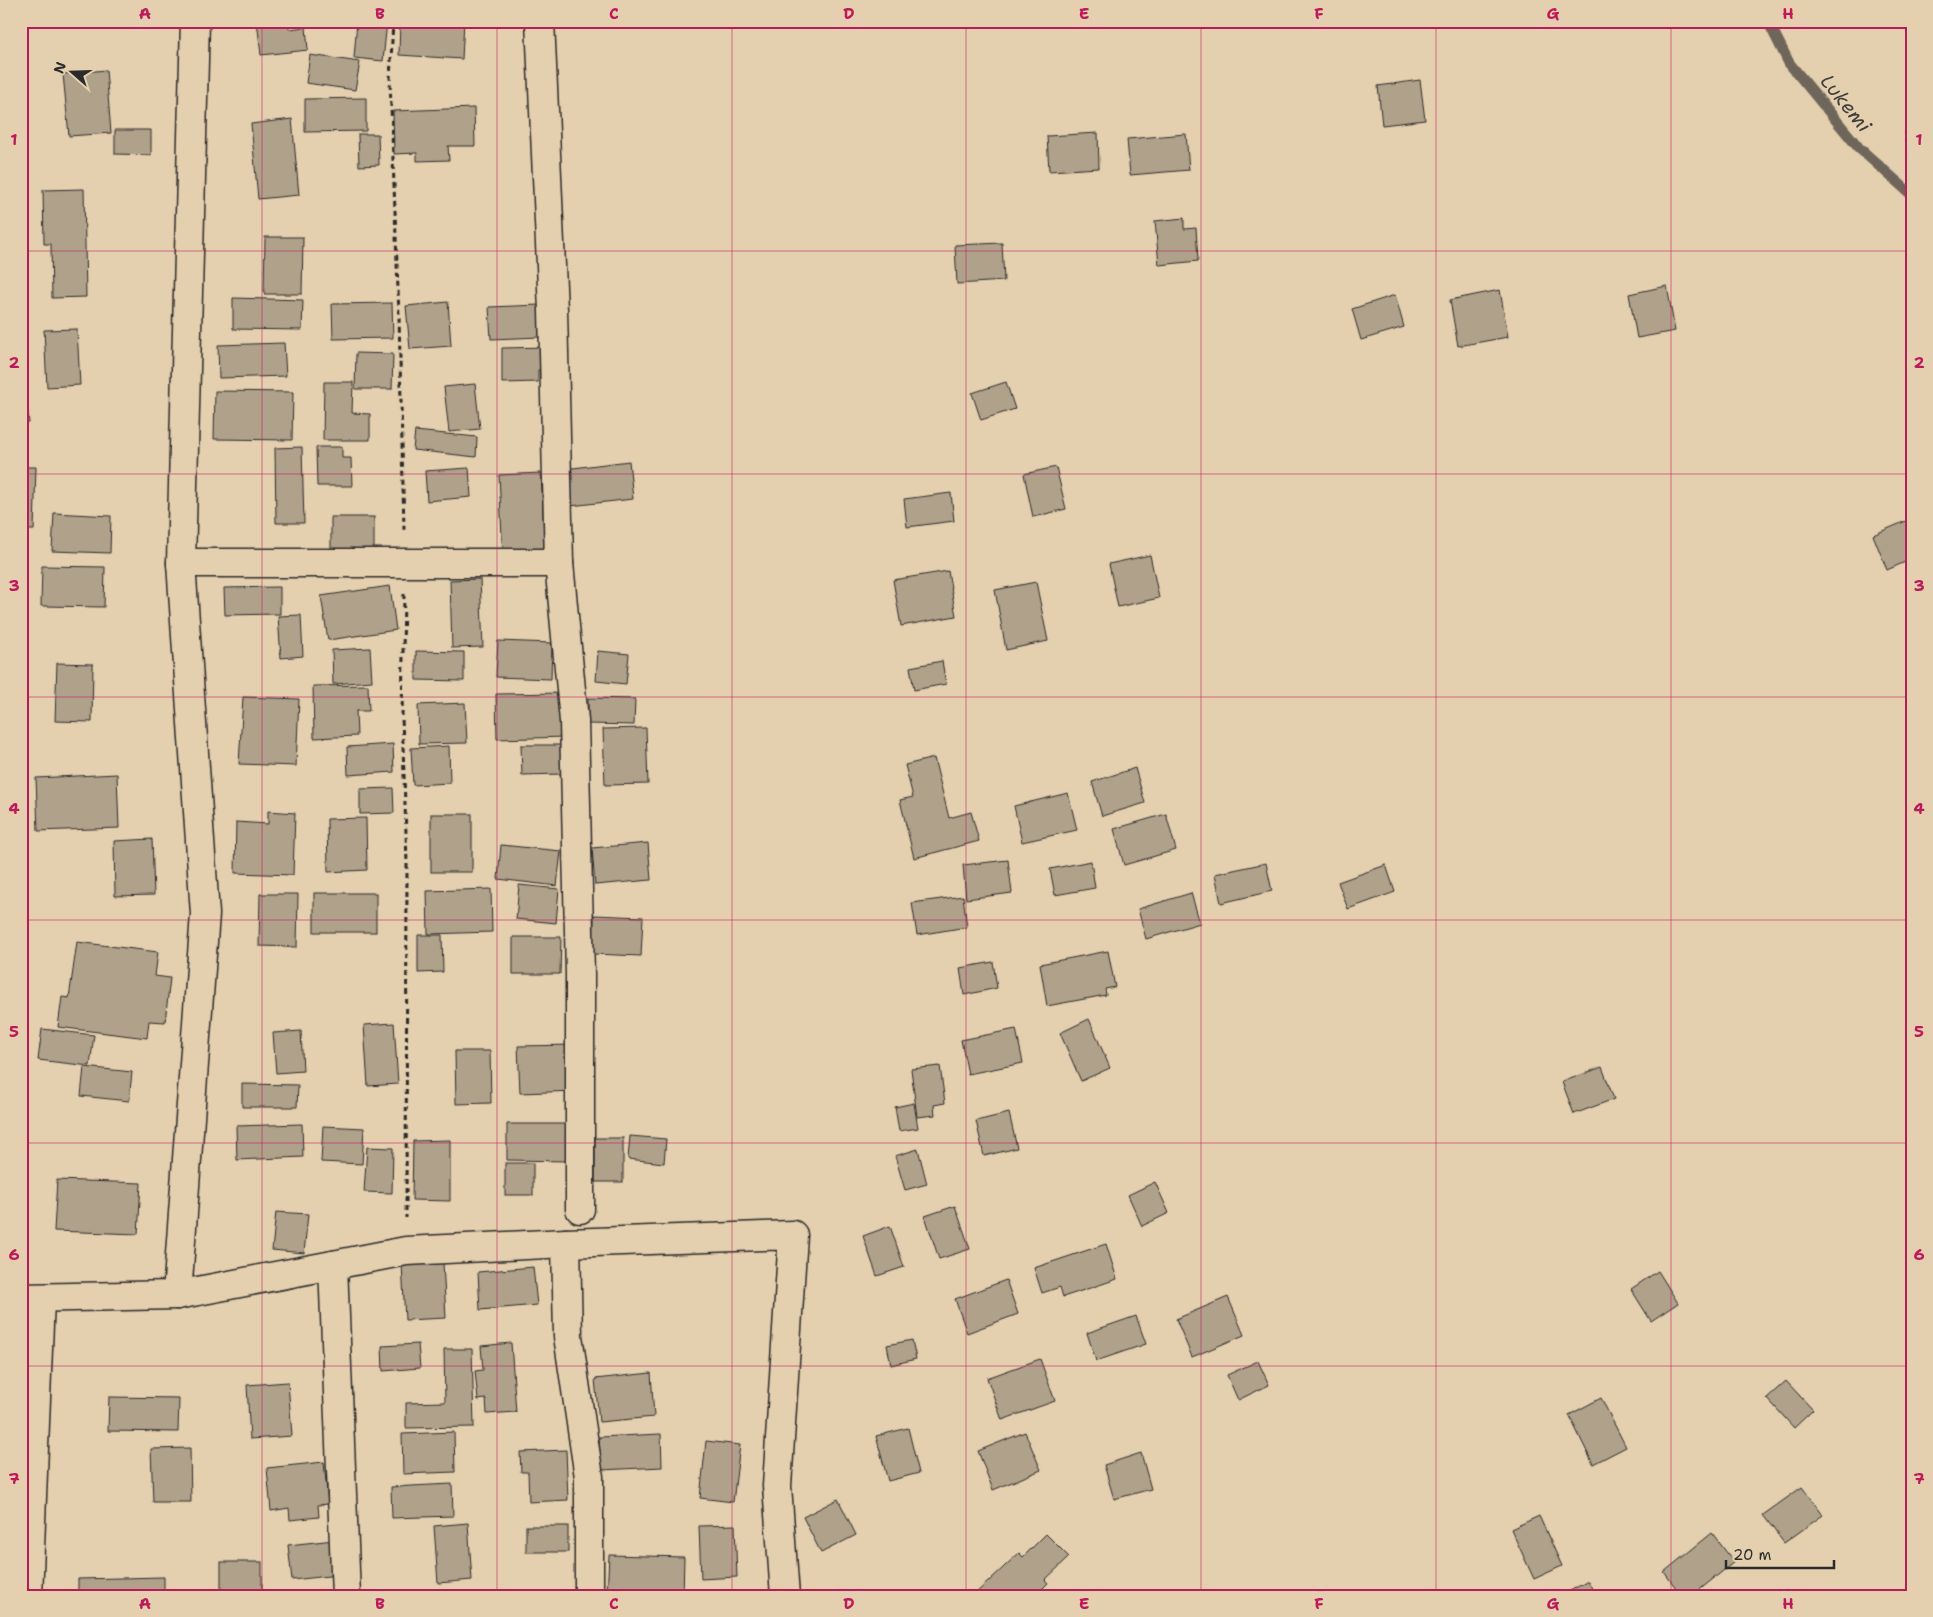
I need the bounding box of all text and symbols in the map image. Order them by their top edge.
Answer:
text: A [139,3,151,24]
text: B [375,3,385,24]
text: C [609,3,619,24]
text: D [843,3,855,24]
text: E [1079,3,1089,24]
text: F [1314,3,1324,24]
text: G [1547,3,1560,24]
text: H [1782,3,1794,24]
north arrow [48,48,98,98]
text: N [49,59,70,76]
water label: Lukemi [1815,69,1877,138]
text: 1 [10,129,18,150]
text: 1 [1915,129,1923,150]
text: 2 [8,352,20,373]
text: 2 [1913,352,1925,373]
text: 3 [8,575,20,596]
text: 3 [1913,575,1925,596]
text: 4 [8,798,20,819]
text: 4 [1913,798,1925,819]
text: 5 [9,1021,19,1042]
text: 5 [1914,1021,1924,1042]
text: 6 [8,1244,20,1265]
text: 6 [1913,1244,1925,1265]
text: 7 [8,1468,20,1489]
text: 7 [1913,1468,1925,1489]
scale bar [1726,1537,1833,1569]
text: 20 m [1733,1545,1772,1565]
text: A [139,1593,151,1614]
text: B [375,1593,385,1614]
text: C [609,1593,619,1614]
text: D [843,1593,855,1614]
text: E [1079,1593,1089,1614]
text: F [1314,1593,1324,1614]
text: G [1547,1593,1560,1614]
text: H [1782,1593,1794,1614]

